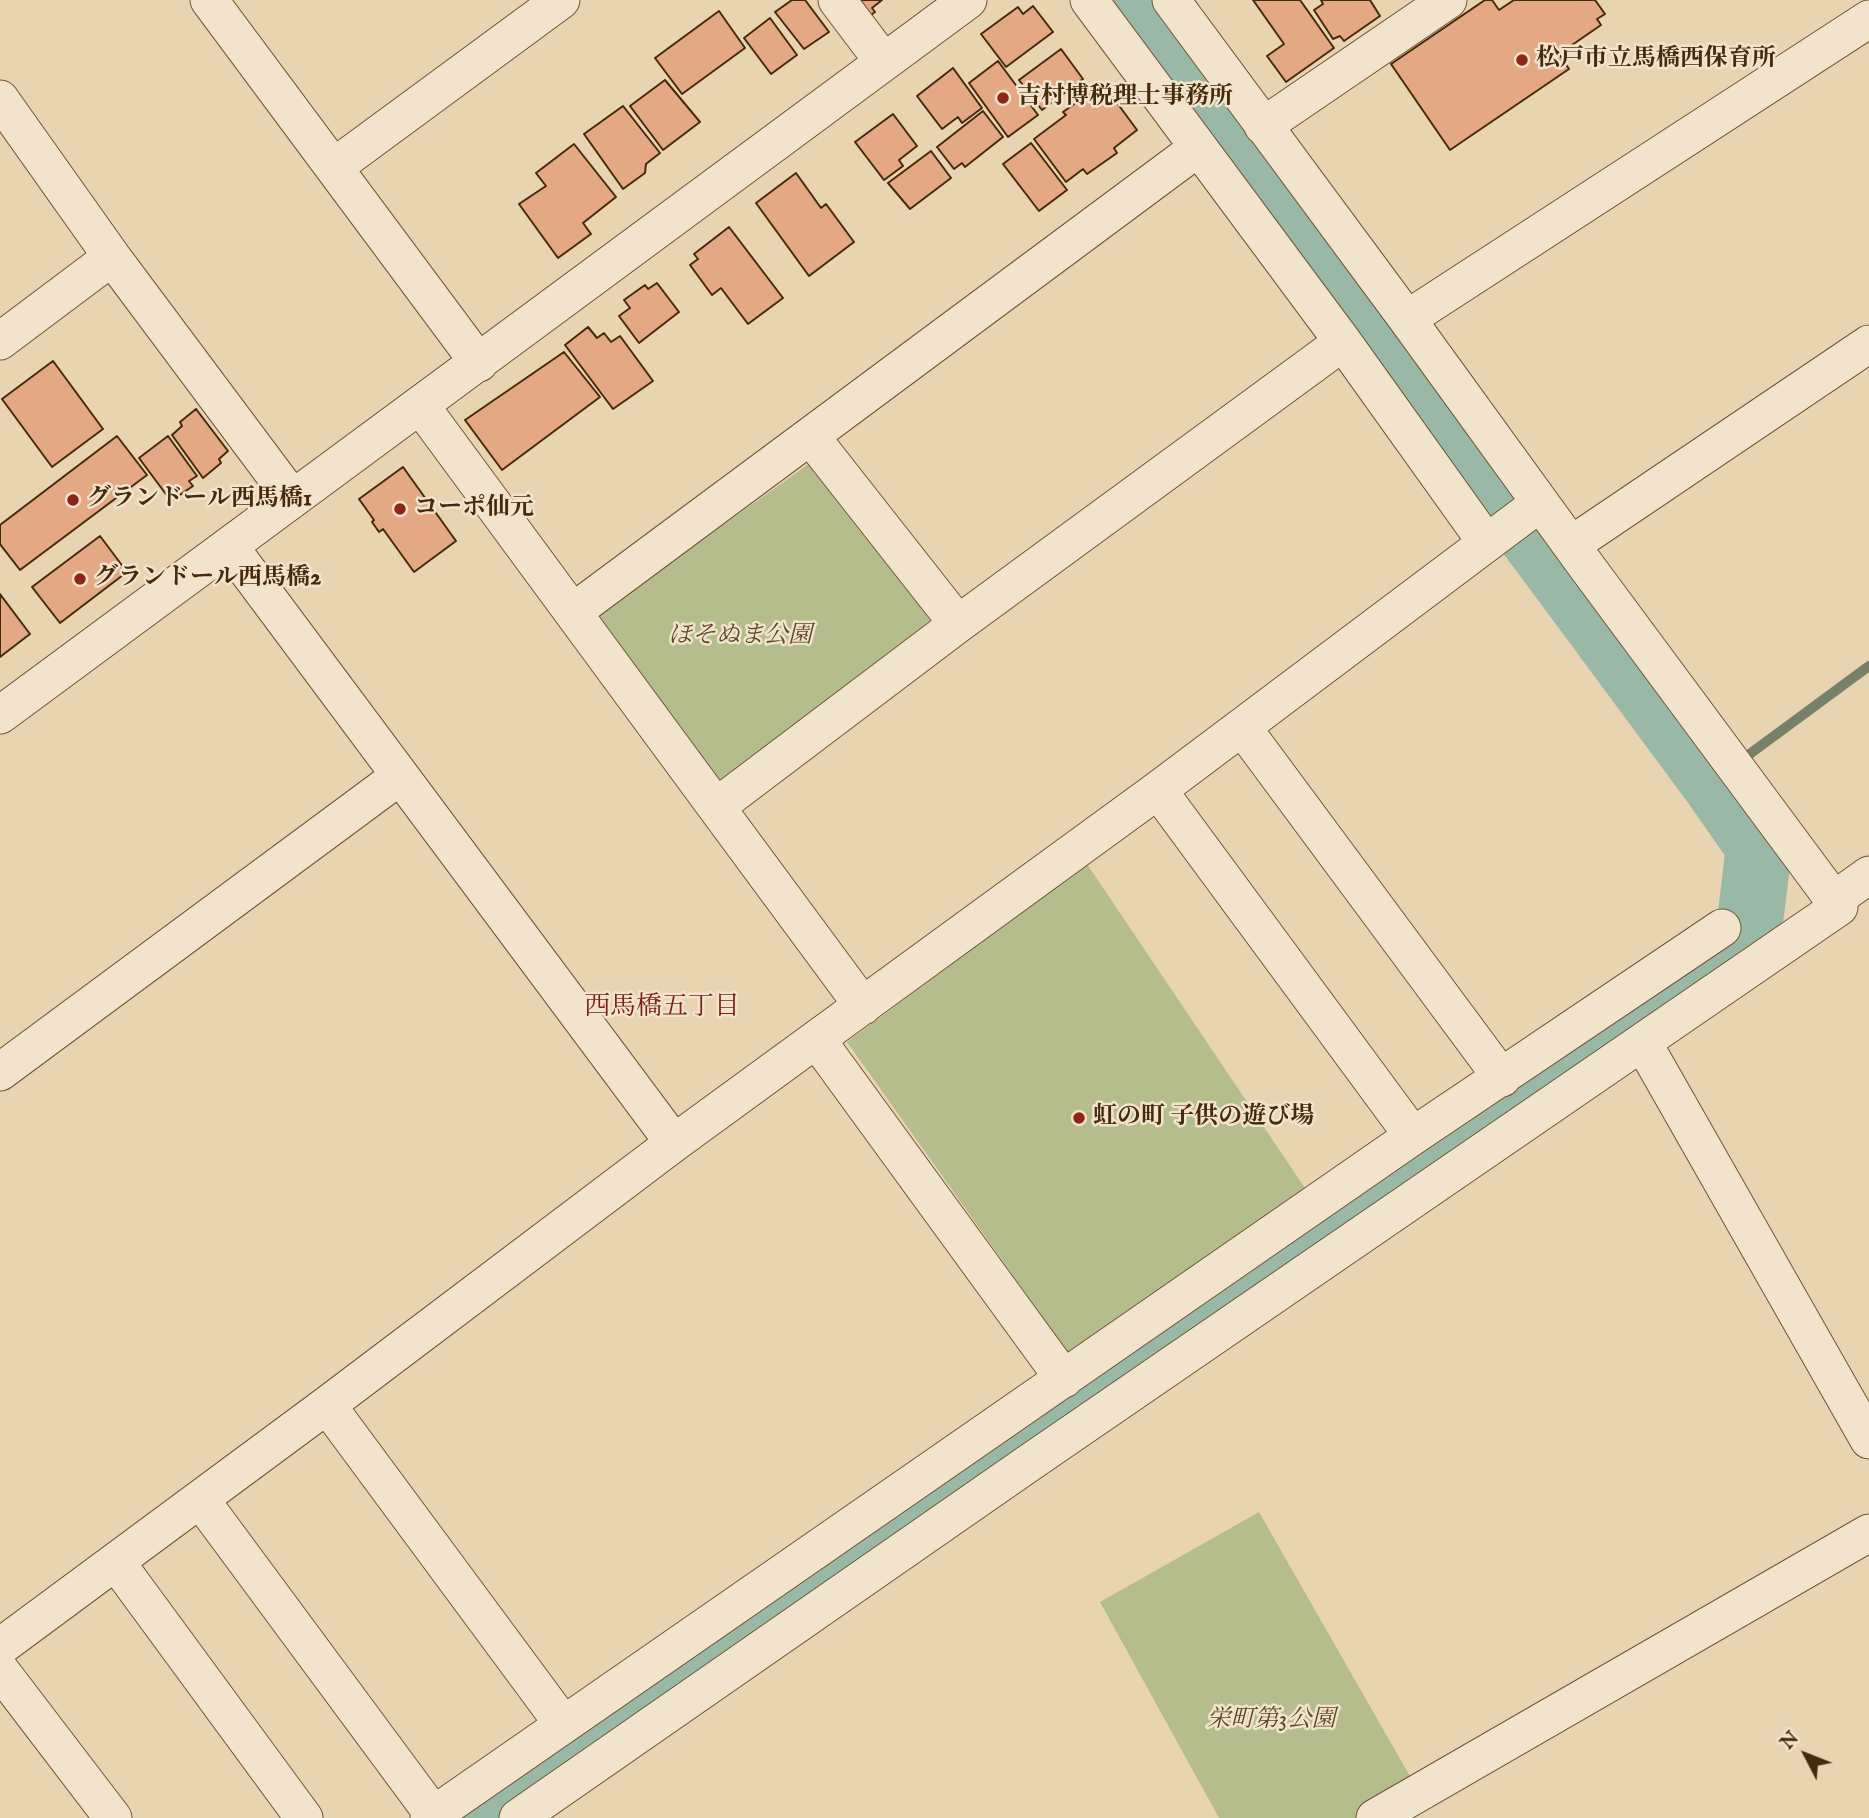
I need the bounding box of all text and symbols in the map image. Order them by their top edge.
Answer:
place label: 松戸市立馬橋西保育所 [1536,46,1776,74]
marker: 松戸市立馬橋西保育所 [1514,52,1530,68]
place label: 吉村博税理士事務所 [1017,84,1233,112]
marker: 吉村博税理士事務所 [995,90,1011,106]
place label: グランドール西馬橋1 [87,486,312,514]
marker: グランドール西馬橋1 [65,492,81,508]
place label: コーポ仙元 [414,495,534,523]
marker: コーポ仙元 [392,501,408,517]
place label: グランドール西馬橋2 [94,565,321,593]
marker: グランドール西馬橋2 [72,571,88,587]
park label: ほそぬま公園 [668,623,812,651]
district label: 西馬橋五丁目 [584,993,740,1025]
place label: 虹の町 子供の遊び場 [1093,1104,1314,1132]
marker: 虹の町 子供の遊び場 [1071,1110,1087,1126]
park label: 栄町第3公園 [1207,1707,1335,1735]
north arrow [1771,1720,1841,1790]
text: N [1776,1727,1805,1755]

